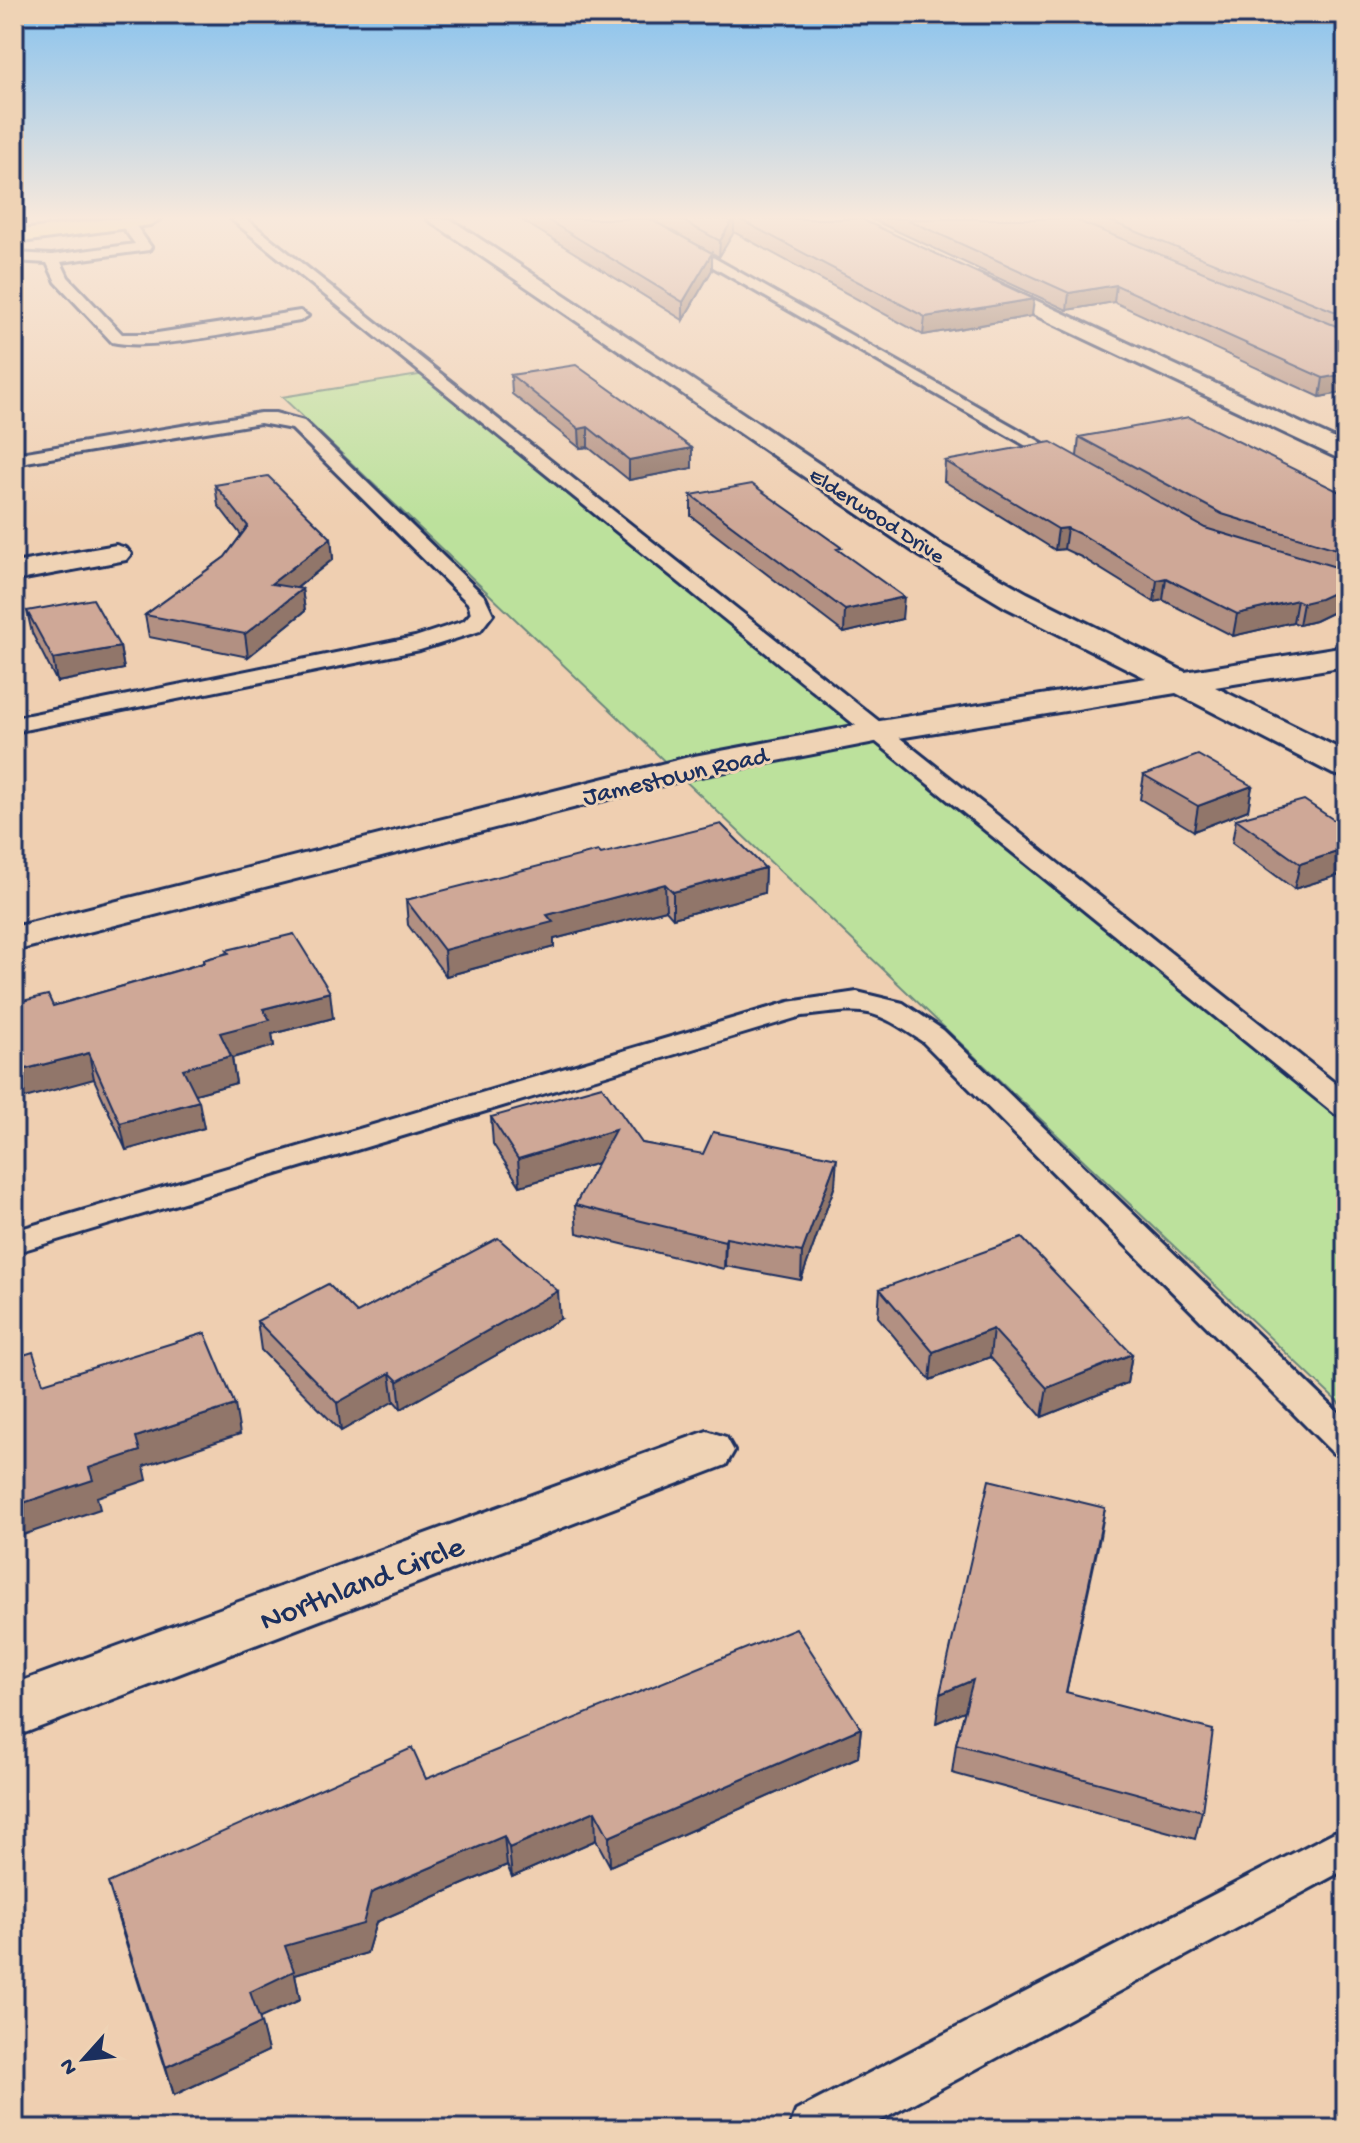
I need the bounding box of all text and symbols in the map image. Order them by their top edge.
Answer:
street label: Elderwood Drive [803,464,949,571]
street label: Jamestown Road [580,742,773,815]
street label: Northland Circle [255,1529,471,1642]
north arrow [44,2019,124,2099]
text: N [55,2054,85,2079]

